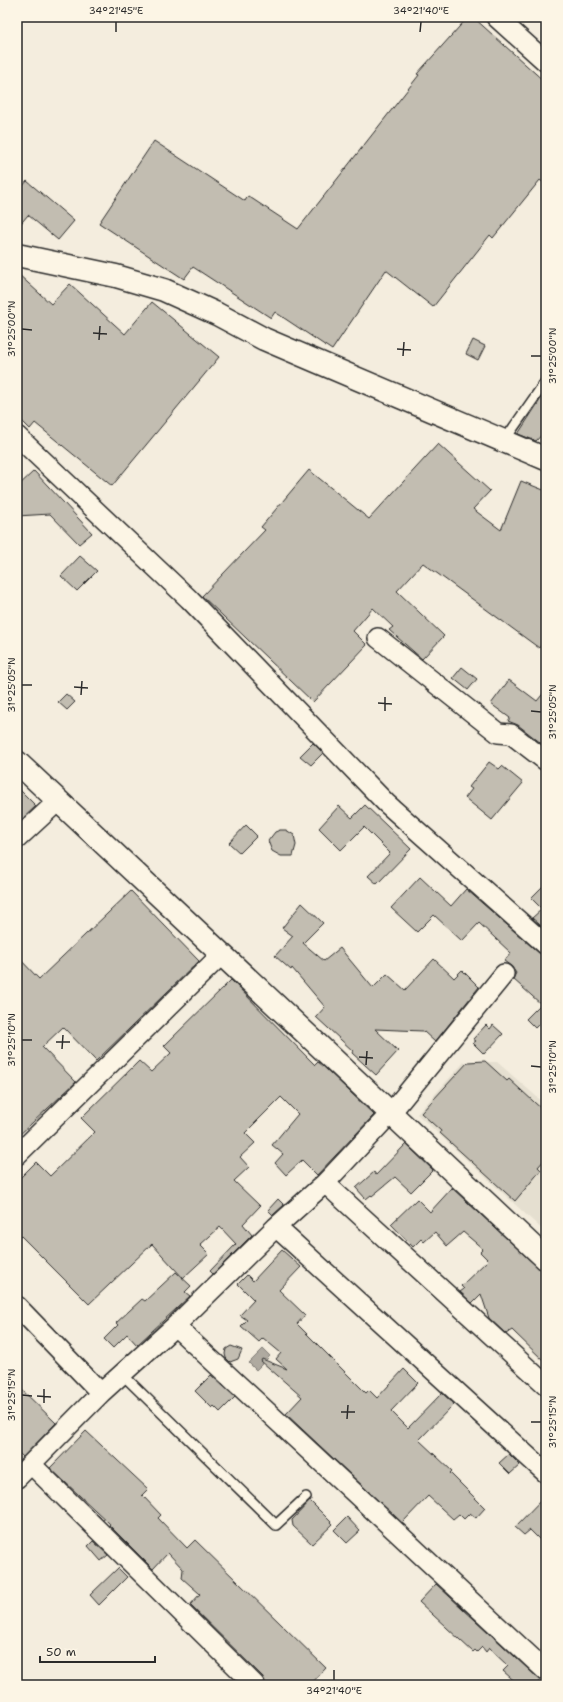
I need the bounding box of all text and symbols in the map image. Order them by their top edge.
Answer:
text: 34°21'45"E [89,4,143,17]
text: 34°21'40"E [393,4,449,17]
text: 31°25'00"N [5,301,18,357]
text: 31°25'00"N [546,328,559,384]
text: 31°25'05"N [5,657,18,713]
text: 31°25'05"N [546,684,559,740]
text: 31°25'10"N [5,1013,18,1067]
text: 31°25'10"N [546,1040,559,1094]
text: 31°25'15"N [5,1369,18,1421]
text: 31°25'15"N [546,1396,559,1448]
scale bar [40,1638,155,1664]
text: 50 m [46,1644,76,1660]
text: 34°21'40"E [306,1684,362,1697]

